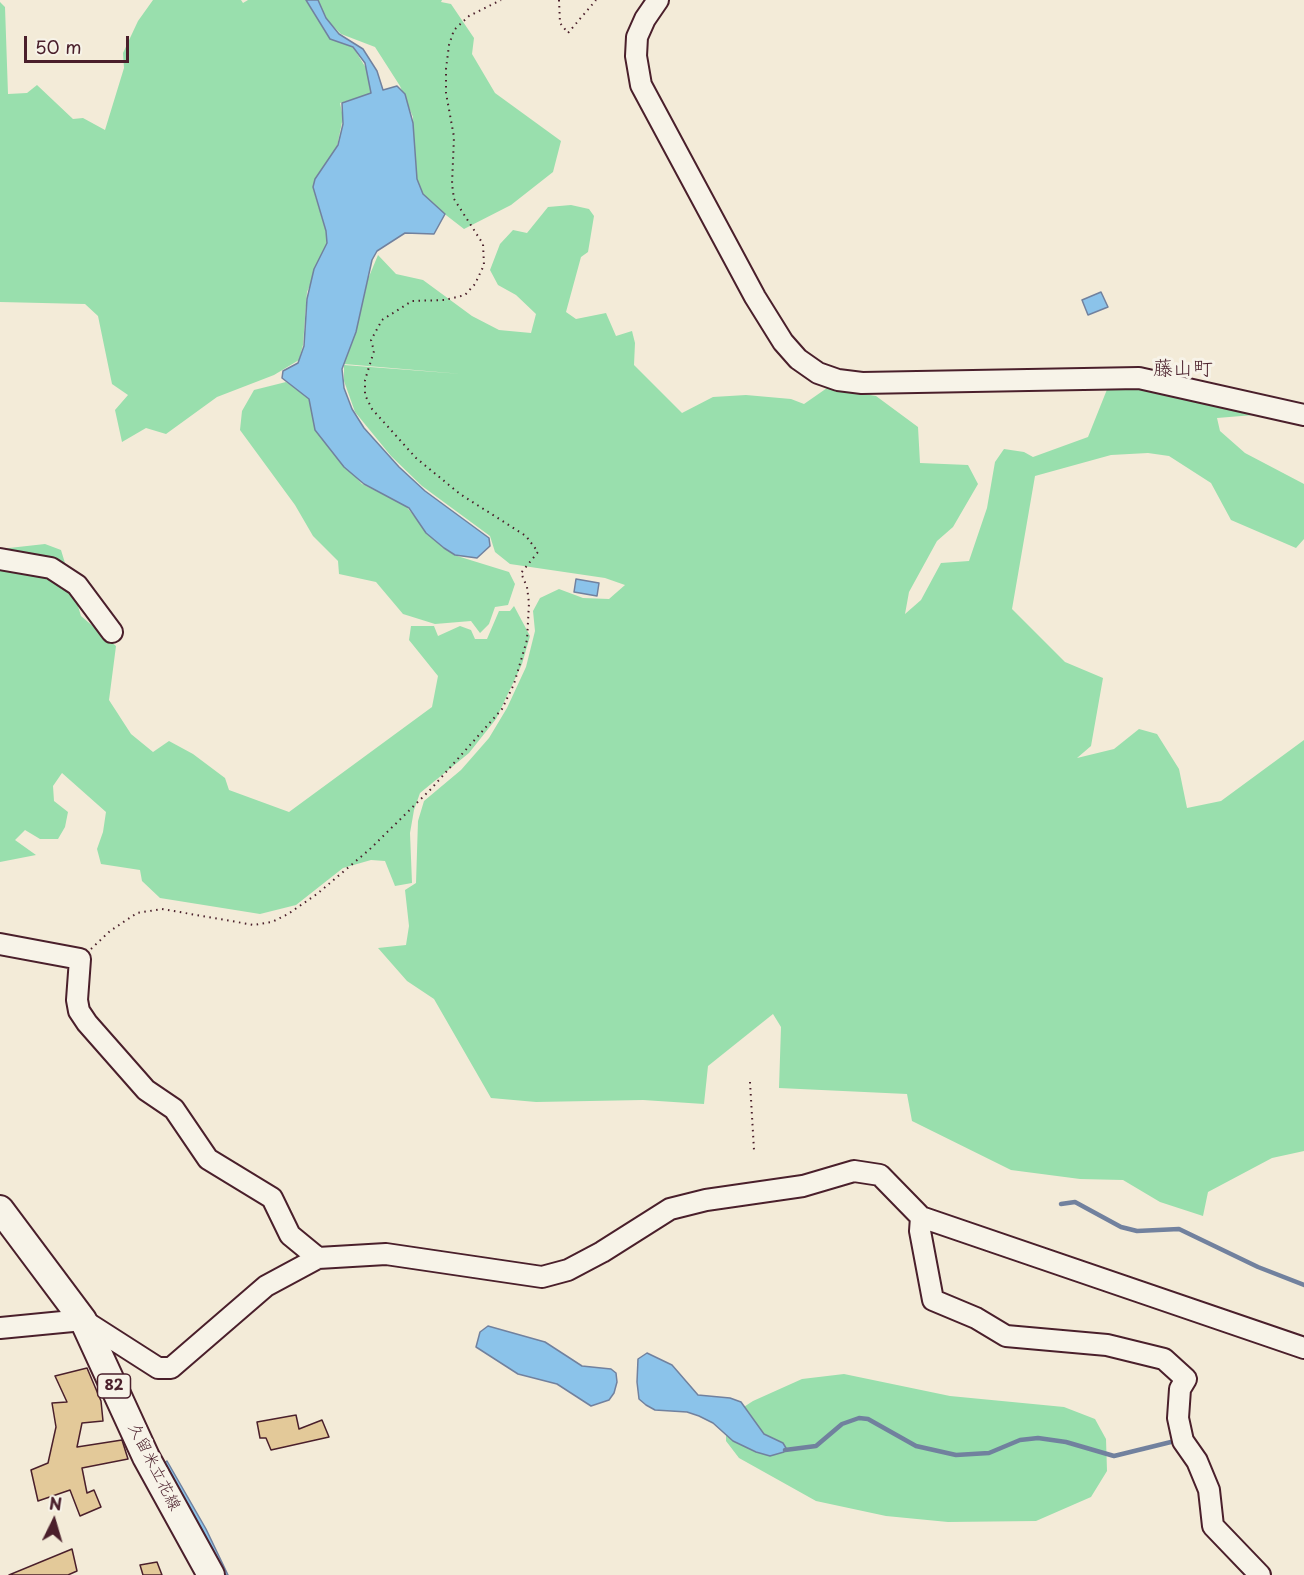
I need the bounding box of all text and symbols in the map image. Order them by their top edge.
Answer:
scale bar [27,24,132,62]
text: 50 m [35,33,82,60]
district label: 藤山町 [1153,357,1213,381]
road number: 82 [98,1374,130,1398]
street label: 久留米立花線 [124,1420,184,1514]
north arrow [24,1491,84,1551]
text: N [48,1491,63,1516]

